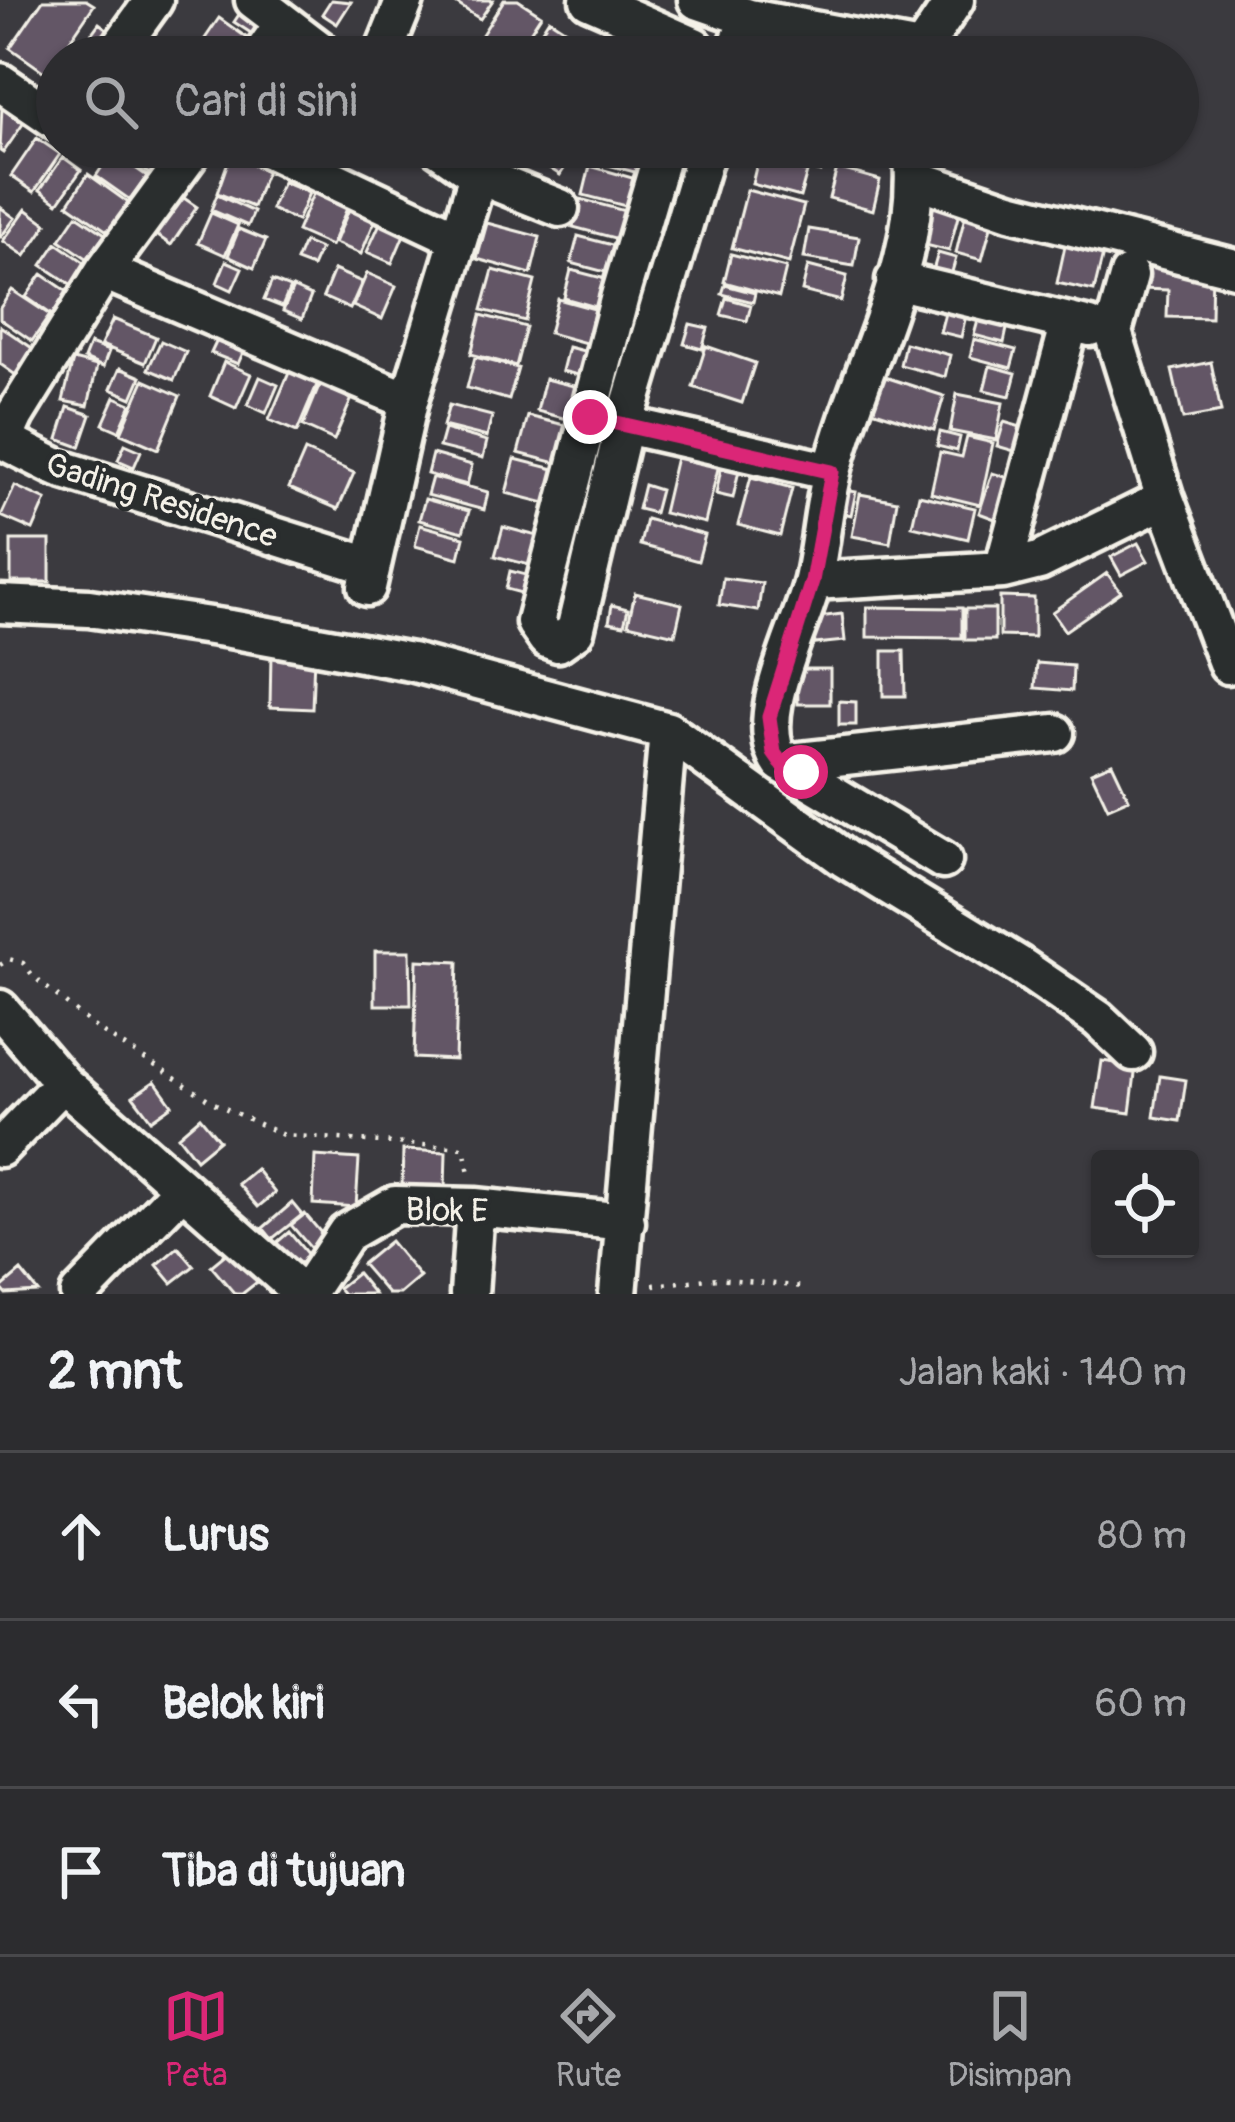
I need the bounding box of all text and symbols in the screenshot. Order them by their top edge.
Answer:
search box [36,36,1199,168]
icon: search [78,69,144,135]
text: Cari di sini [174,74,358,130]
route end [563,390,617,444]
street label: Gading Residence [41,444,283,557]
route start [774,745,828,799]
map controls [1091,1150,1199,1258]
button: locate [1091,1150,1199,1258]
street label: Blok E [405,1189,488,1232]
text: 2 mnt [48,1340,182,1404]
text: Jalan kaki · 140 m [899,1348,1187,1397]
icon: ahead [48,1503,114,1569]
text: Lurus [162,1508,269,1564]
text: 80 m [1098,1511,1187,1560]
icon: left [48,1671,114,1737]
text: Belok kiri [162,1676,324,1732]
text: 60 m [1095,1679,1187,1728]
icon: arrive [48,1839,114,1905]
text: Tiba di tujuan [162,1844,406,1900]
tab: Peta [163,1983,229,2096]
tab: Rute [555,1983,621,2096]
tab: Disimpan [948,1983,1072,2096]

